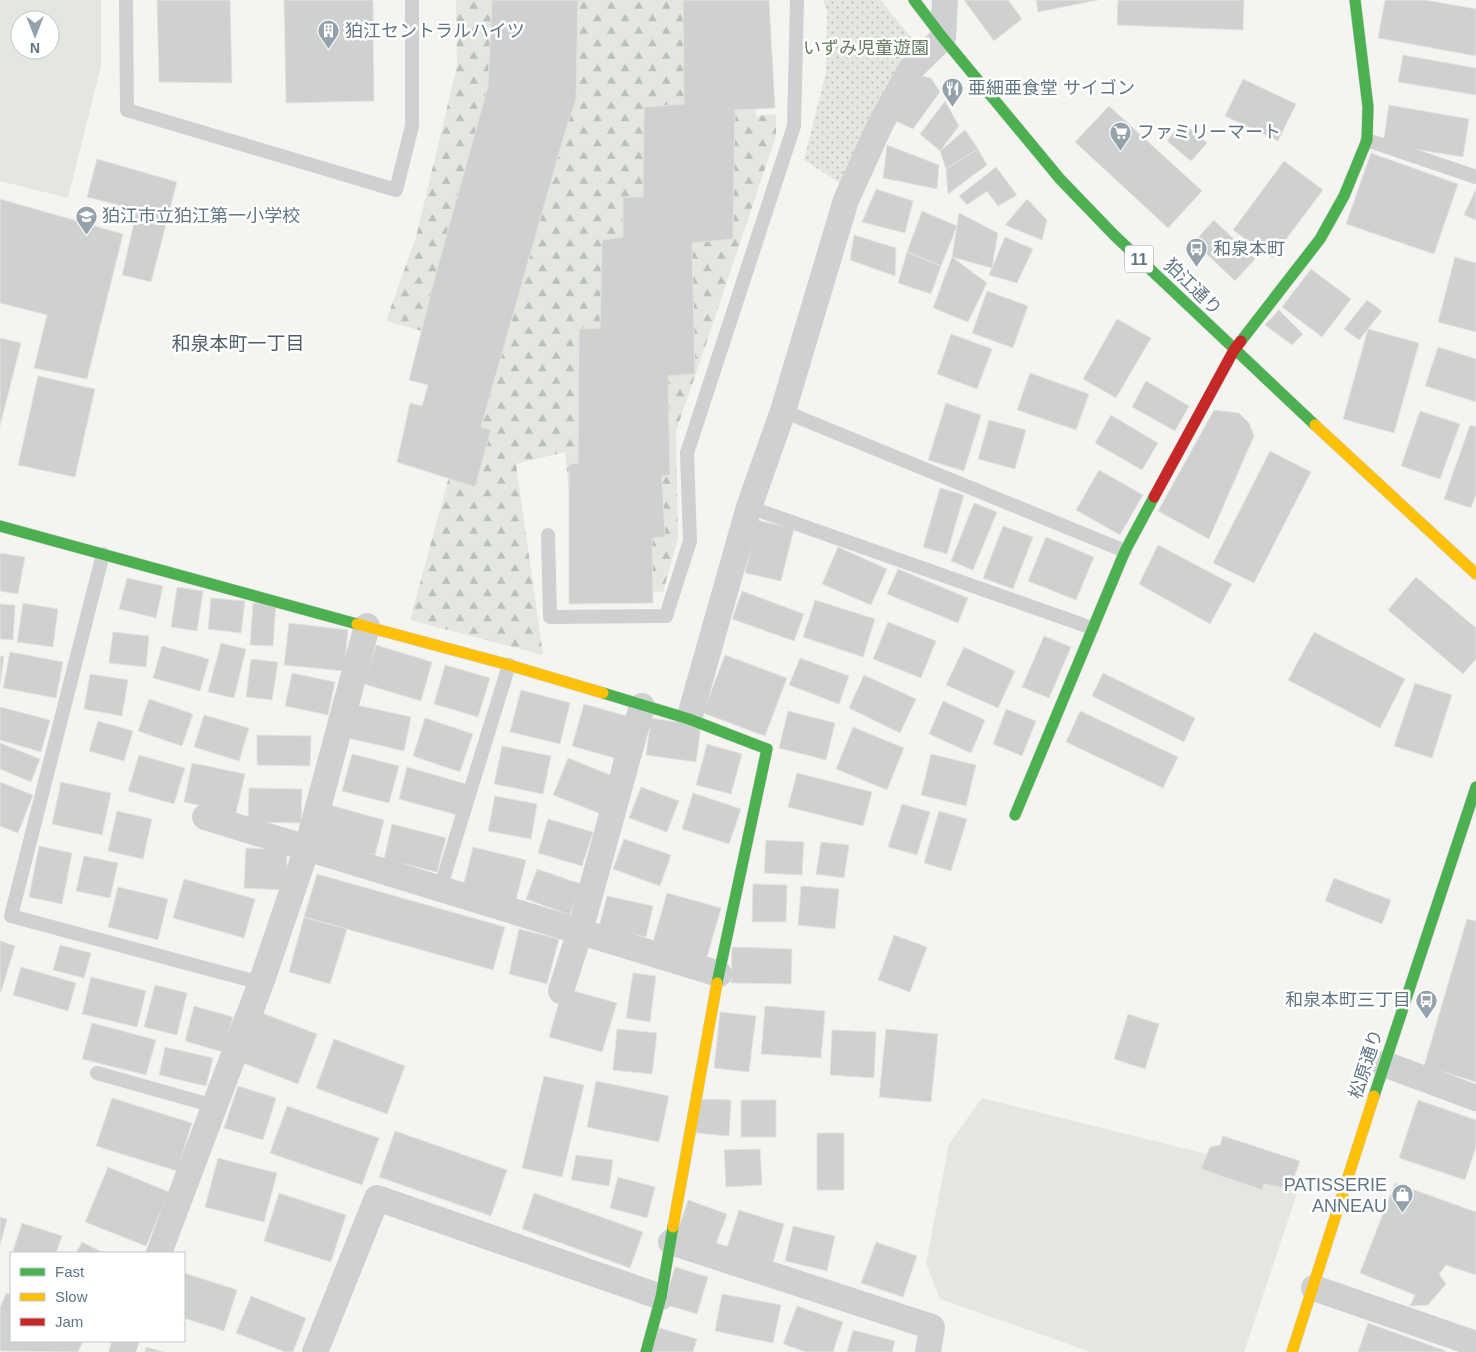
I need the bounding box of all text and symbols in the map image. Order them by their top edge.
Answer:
north arrow [10,10,60,60]
building icon: 狛江セントラルハイツ [317,19,341,50]
place label: 狛江セントラルハイツ [345,21,525,41]
park label: いずみ児童遊園 [803,38,929,58]
text: N [30,40,40,56]
restaurant icon: 亜細亜食堂 サイゴン [940,76,964,107]
place label: 亜細亜食堂 サイゴン [968,78,1135,98]
supermarket icon: ファミリーマート [1109,120,1133,151]
place label: ファミリーマート [1137,122,1281,142]
school or university icon: 狛江市立狛江第一小学校 [74,204,98,235]
place label: 狛江市立狛江第一小学校 [102,206,300,226]
bus stop icon: 和泉本町 [1185,237,1209,268]
place label: 和泉本町 [1213,239,1285,259]
road number: 11 [1125,245,1153,272]
street label: 狛江通り [1160,255,1226,319]
district label: 和泉本町一丁目 [171,333,305,354]
bus stop icon: 和泉本町三丁目 [1415,988,1439,1019]
place label: 和泉本町三丁目 [1285,990,1411,1010]
street label: 松原通り [1345,1027,1387,1101]
place label: PATISSERIE ANNEAU [1284,1175,1387,1216]
shop icon: PATISSERIE ANNEAU [1391,1183,1415,1214]
legend [10,1252,185,1342]
text: Fast [55,1263,85,1280]
text: Slow [55,1288,88,1305]
text: Jam [55,1313,83,1330]

